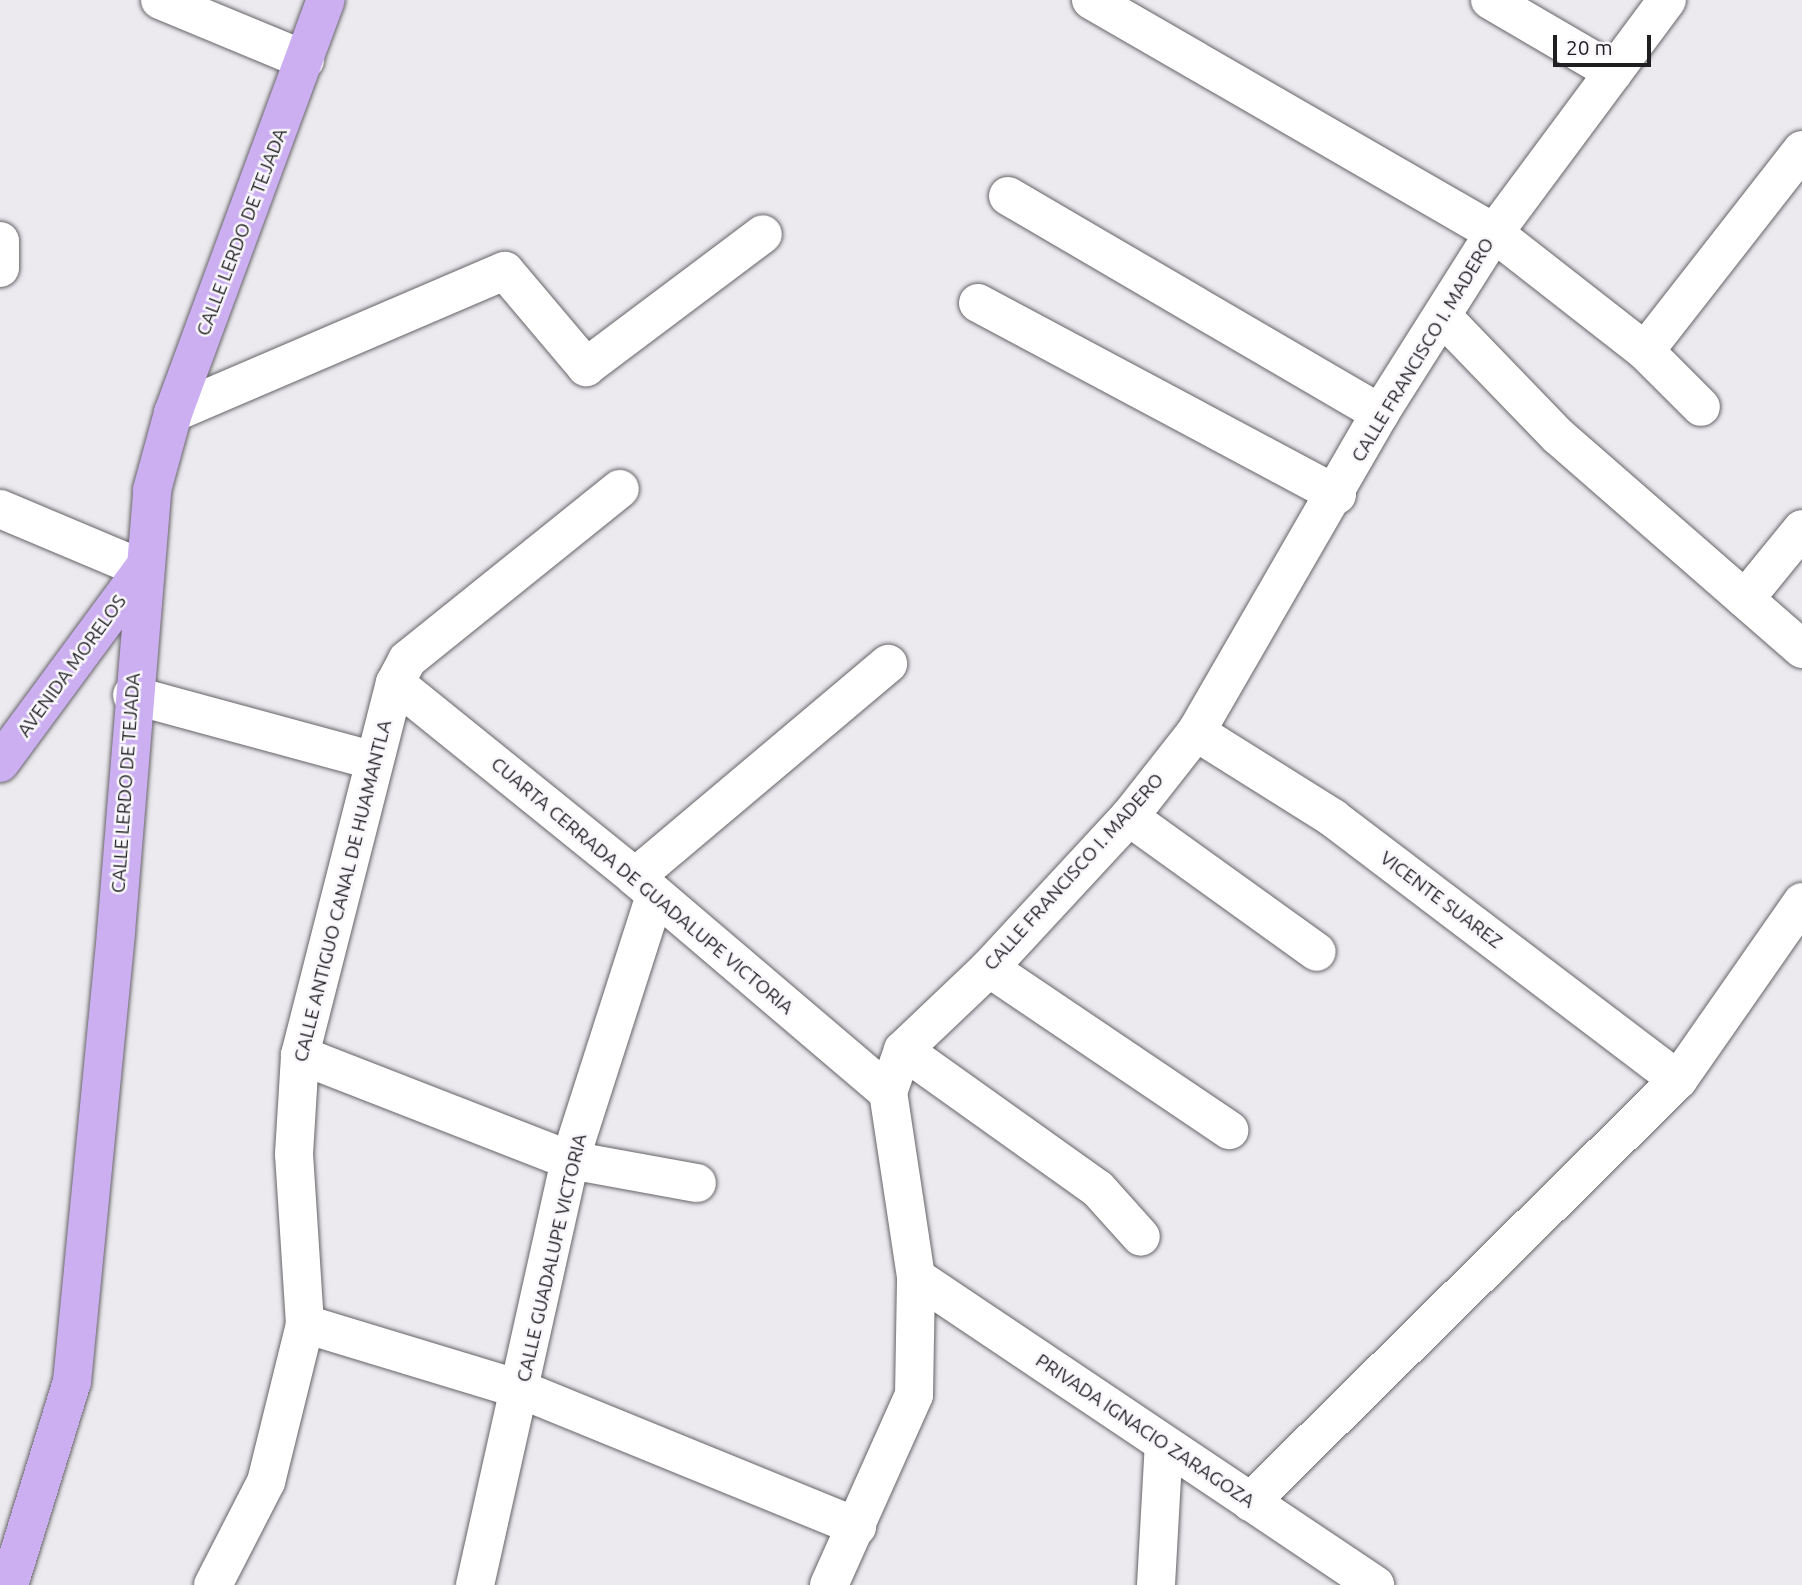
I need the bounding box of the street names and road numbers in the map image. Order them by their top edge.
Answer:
street label: CALLE LERDO DE TEJADA [192,125,292,339]
street label: CALLE FRANCISCO I. MADERO [1347,234,1499,466]
street label: AVENIDA MORELOS [13,591,131,741]
street label: CALLE LERDO DE TEJADA [107,672,145,894]
street label: CALLE ANTIGUO CANAL DE HUAMANTLA [289,718,397,1064]
street label: CUARTA CERRADA DE GUADALUPE VICTORIA [486,753,798,1019]
street label: CALLE FRANCISCO I. MADERO [979,769,1169,975]
street label: VICENTE SUAREZ [1375,847,1507,953]
street label: CALLE GUADALUPE VICTORIA [512,1132,592,1384]
street label: PRIVADA IGNACIO ZARAGOZA [1031,1349,1259,1513]

